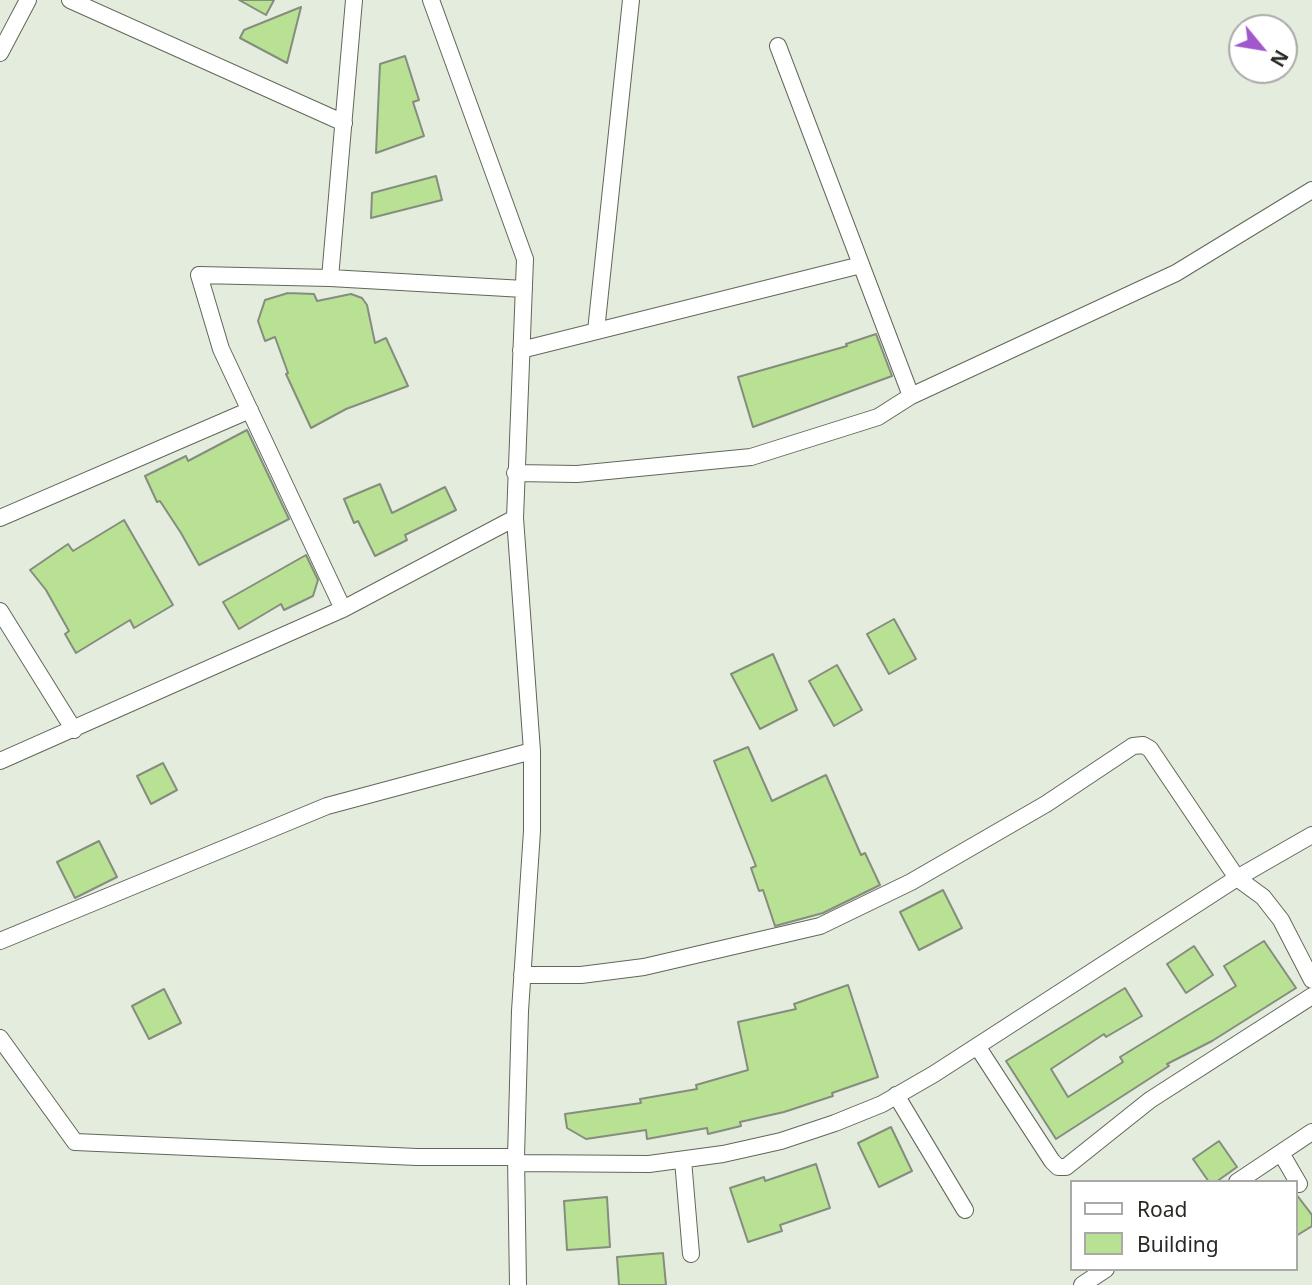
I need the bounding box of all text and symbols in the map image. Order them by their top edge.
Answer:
north arrow [1228,14,1298,84]
text: N [1264,45,1295,72]
legend [1070,1180,1298,1271]
text: Road [1137,1195,1187,1223]
text: Building [1137,1230,1219,1258]

